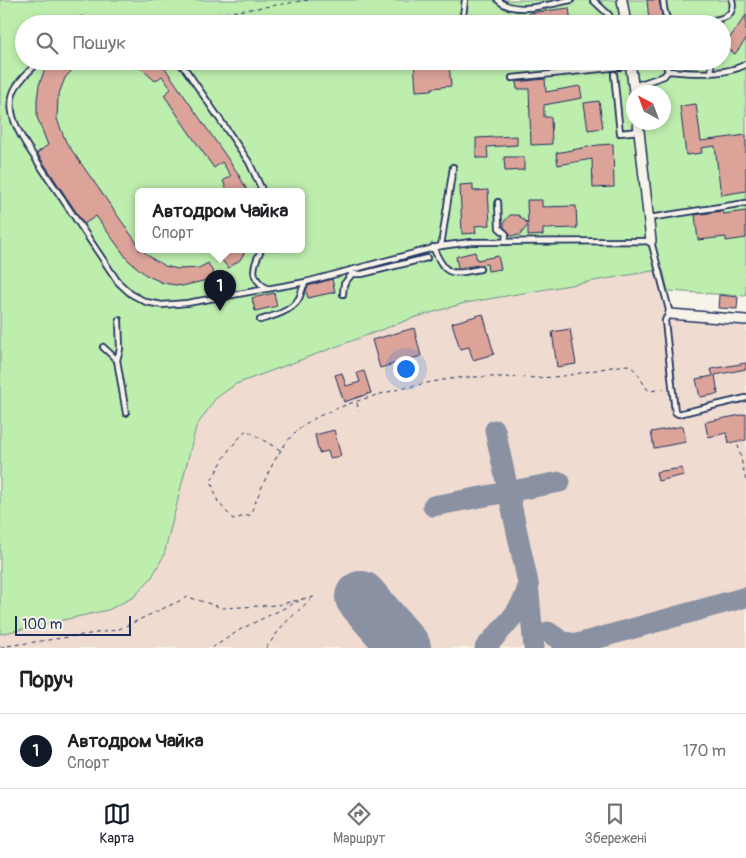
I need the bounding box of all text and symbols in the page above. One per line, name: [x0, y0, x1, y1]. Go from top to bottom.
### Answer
search box: [15, 15, 731, 70]
icon: search: [33, 29, 61, 57]
text: Пошук: [73, 31, 126, 55]
north arrow: [626, 85, 671, 130]
popup: [135, 188, 305, 253]
text: Автодром Чайка: [152, 199, 288, 223]
text: Спорт: [152, 223, 194, 243]
pin: 1: [204, 270, 236, 311]
your location: [393, 356, 419, 382]
scale bar: [15, 613, 131, 636]
text: 100 m: [22, 616, 62, 633]
text: Поруч: [20, 667, 73, 694]
text: Автодром Чайка: [67, 729, 204, 753]
text: 1: [33, 741, 39, 761]
text: 170 m: [683, 741, 726, 761]
text: Спорт: [67, 753, 109, 773]
tab: Карта: [99, 800, 134, 847]
tab: Маршрут: [333, 800, 386, 847]
tab: Збережені: [584, 800, 647, 847]

